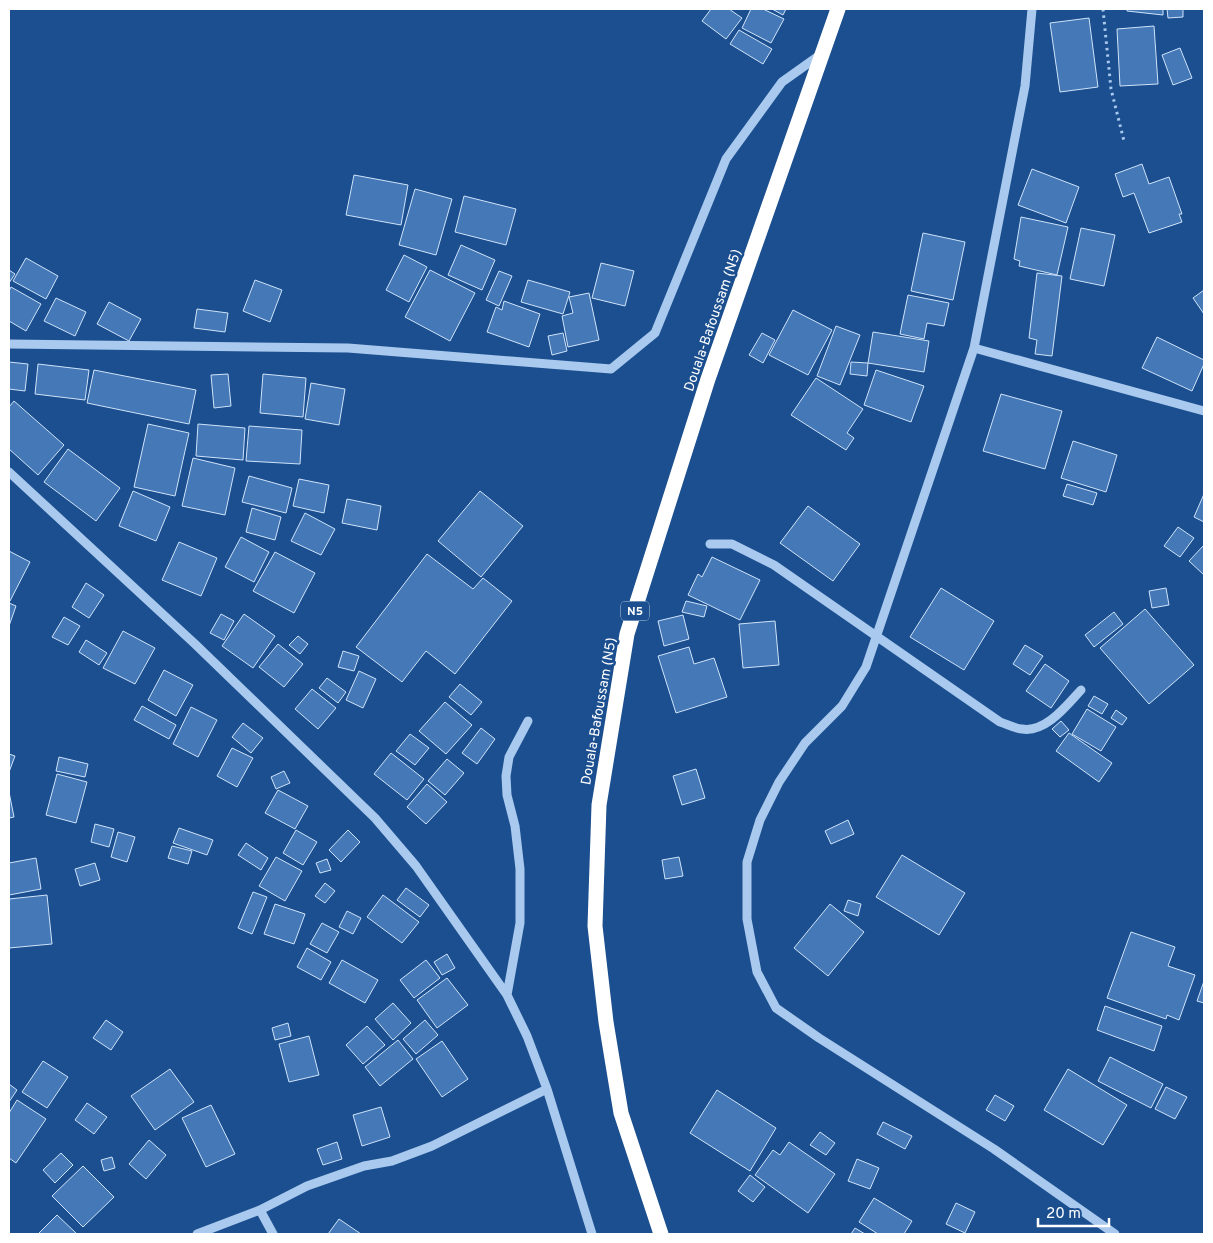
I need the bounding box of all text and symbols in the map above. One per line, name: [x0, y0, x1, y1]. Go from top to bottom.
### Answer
street label: Douala-Bafoussam (N5): [681, 247, 746, 394]
road number: N5: [621, 602, 649, 620]
street label: Douala-Bafoussam (N5): [578, 636, 621, 786]
scale bar: [1038, 1196, 1109, 1228]
text: 20 m: [1046, 1205, 1081, 1224]

